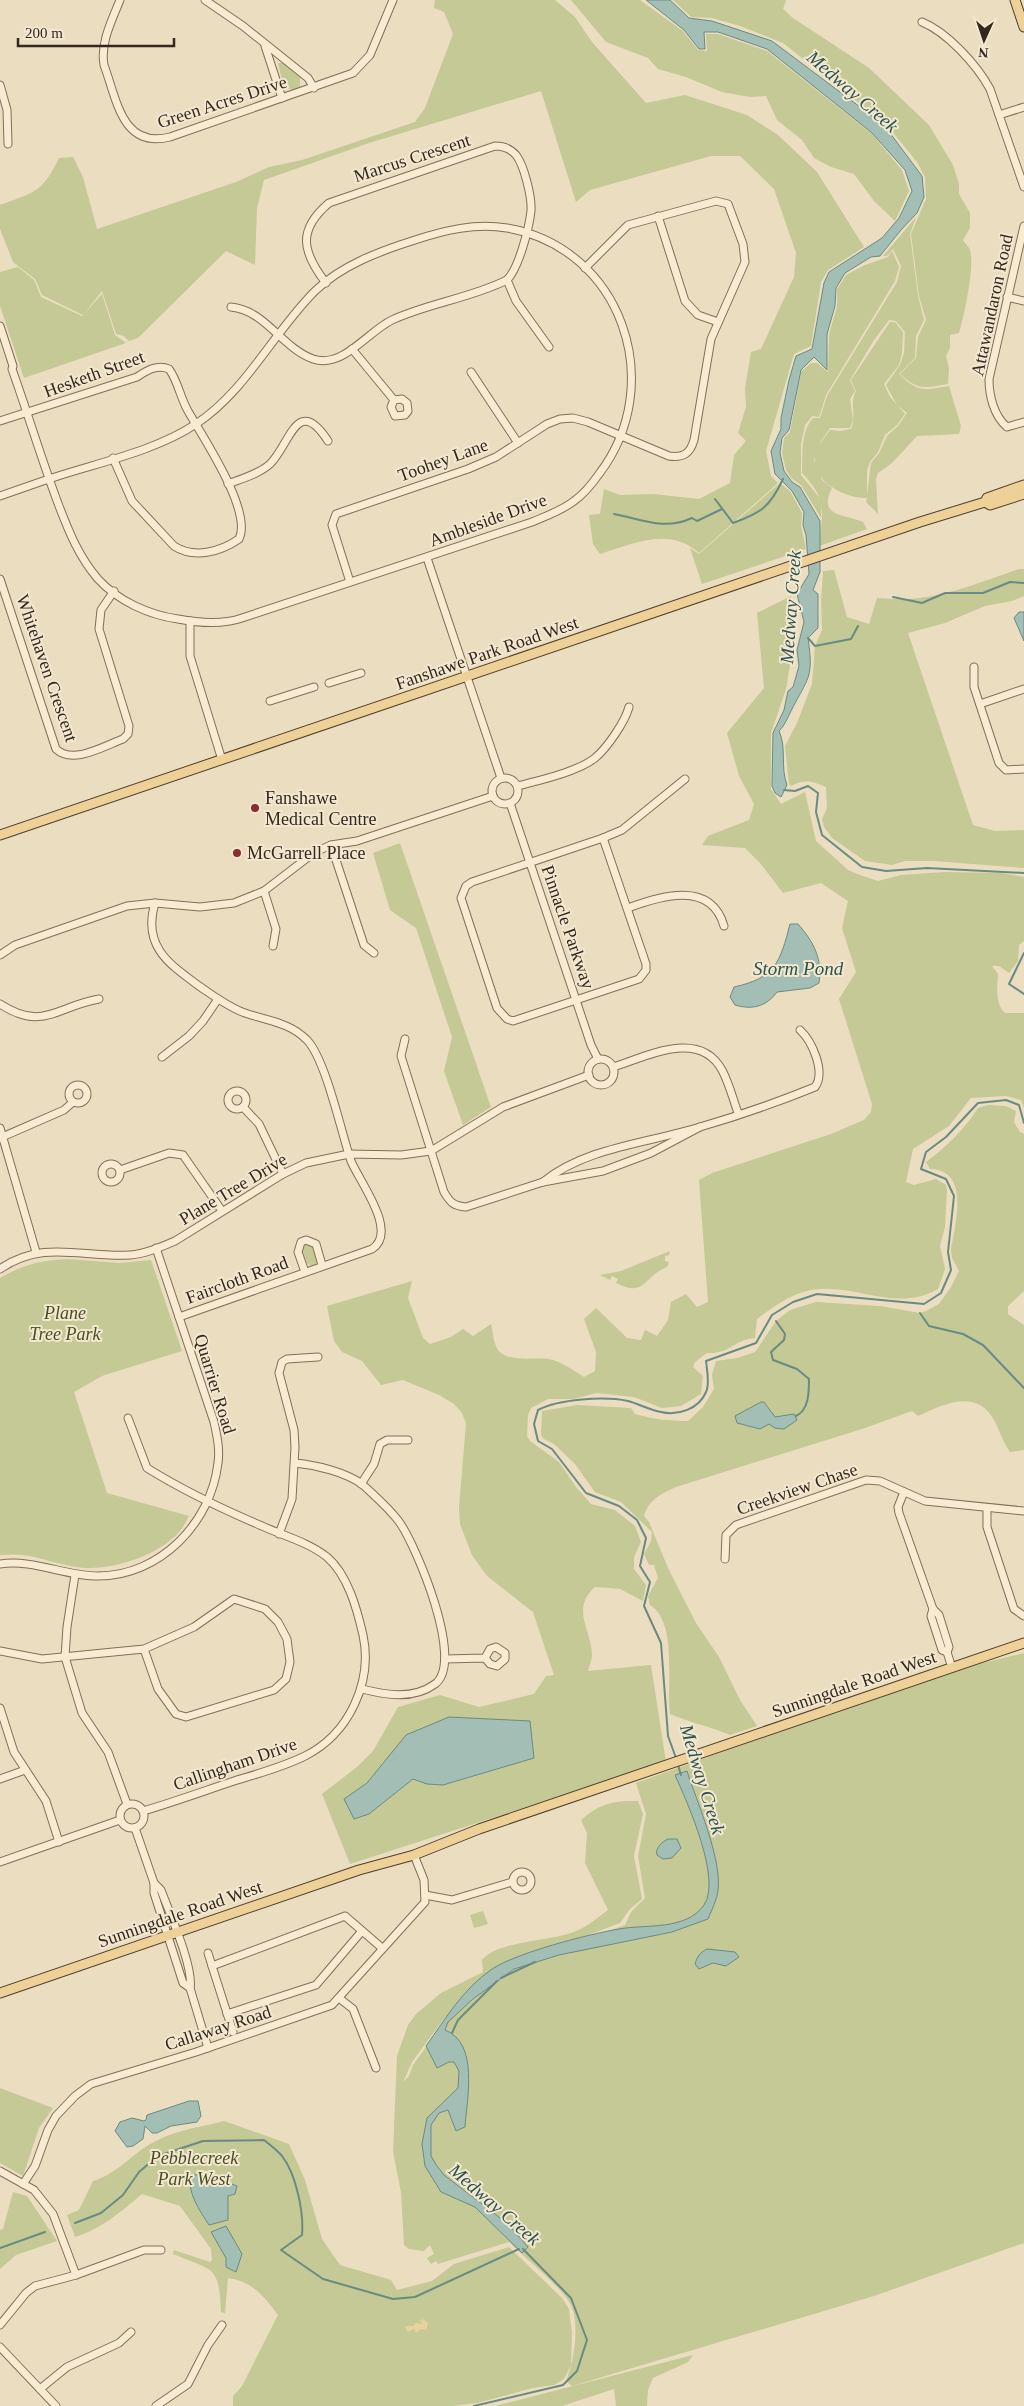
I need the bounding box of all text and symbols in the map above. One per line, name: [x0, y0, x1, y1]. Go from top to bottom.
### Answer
scale bar: [18, 15, 174, 47]
north arrow: [959, 15, 1009, 65]
text: 200 m: [25, 25, 63, 41]
water label: Medway Creek: [802, 45, 903, 137]
text: N: [978, 45, 989, 60]
street label: Green Acres Drive: [155, 72, 289, 132]
street label: Marcus Crescent: [351, 130, 473, 186]
street label: Attawandaron Road: [967, 232, 1017, 378]
street label: Hesketh Street: [41, 347, 147, 401]
street label: Toohey Lane: [395, 434, 491, 486]
street label: Ambleside Drive: [427, 489, 549, 551]
water label: Medway Creek: [776, 549, 805, 666]
street label: Whitehaven Crescent: [12, 592, 82, 744]
street label: Fanshawe Park Road West: [393, 612, 581, 694]
place label: Fanshawe Medical Centre: [265, 788, 376, 829]
marker: Fanshawe Medical Centre: [249, 802, 261, 814]
place label: McGarrell Place: [247, 843, 365, 863]
marker: McGarrell Place: [231, 847, 243, 859]
street label: Pinnacle Parkway: [537, 863, 599, 991]
water label: Storm Pond: [753, 958, 844, 979]
street label: Plane Tree Drive: [176, 1149, 290, 1229]
street label: Faircloth Road: [183, 1252, 291, 1308]
park label: Plane Tree Park: [30, 1303, 101, 1344]
street label: Quarrier Road: [190, 1332, 240, 1436]
street label: Creekview Chase: [734, 1459, 860, 1519]
street label: Sunningdale Road West: [769, 1647, 939, 1721]
water label: Medway Creek: [676, 1721, 729, 1837]
street label: Callingham Drive: [171, 1733, 299, 1795]
street label: Sunningdale Road West: [95, 1877, 265, 1951]
street label: Callaway Road: [162, 2001, 274, 2055]
park label: Pebblecreek Park West: [149, 2148, 239, 2189]
water label: Medway Creek: [444, 2158, 545, 2250]

